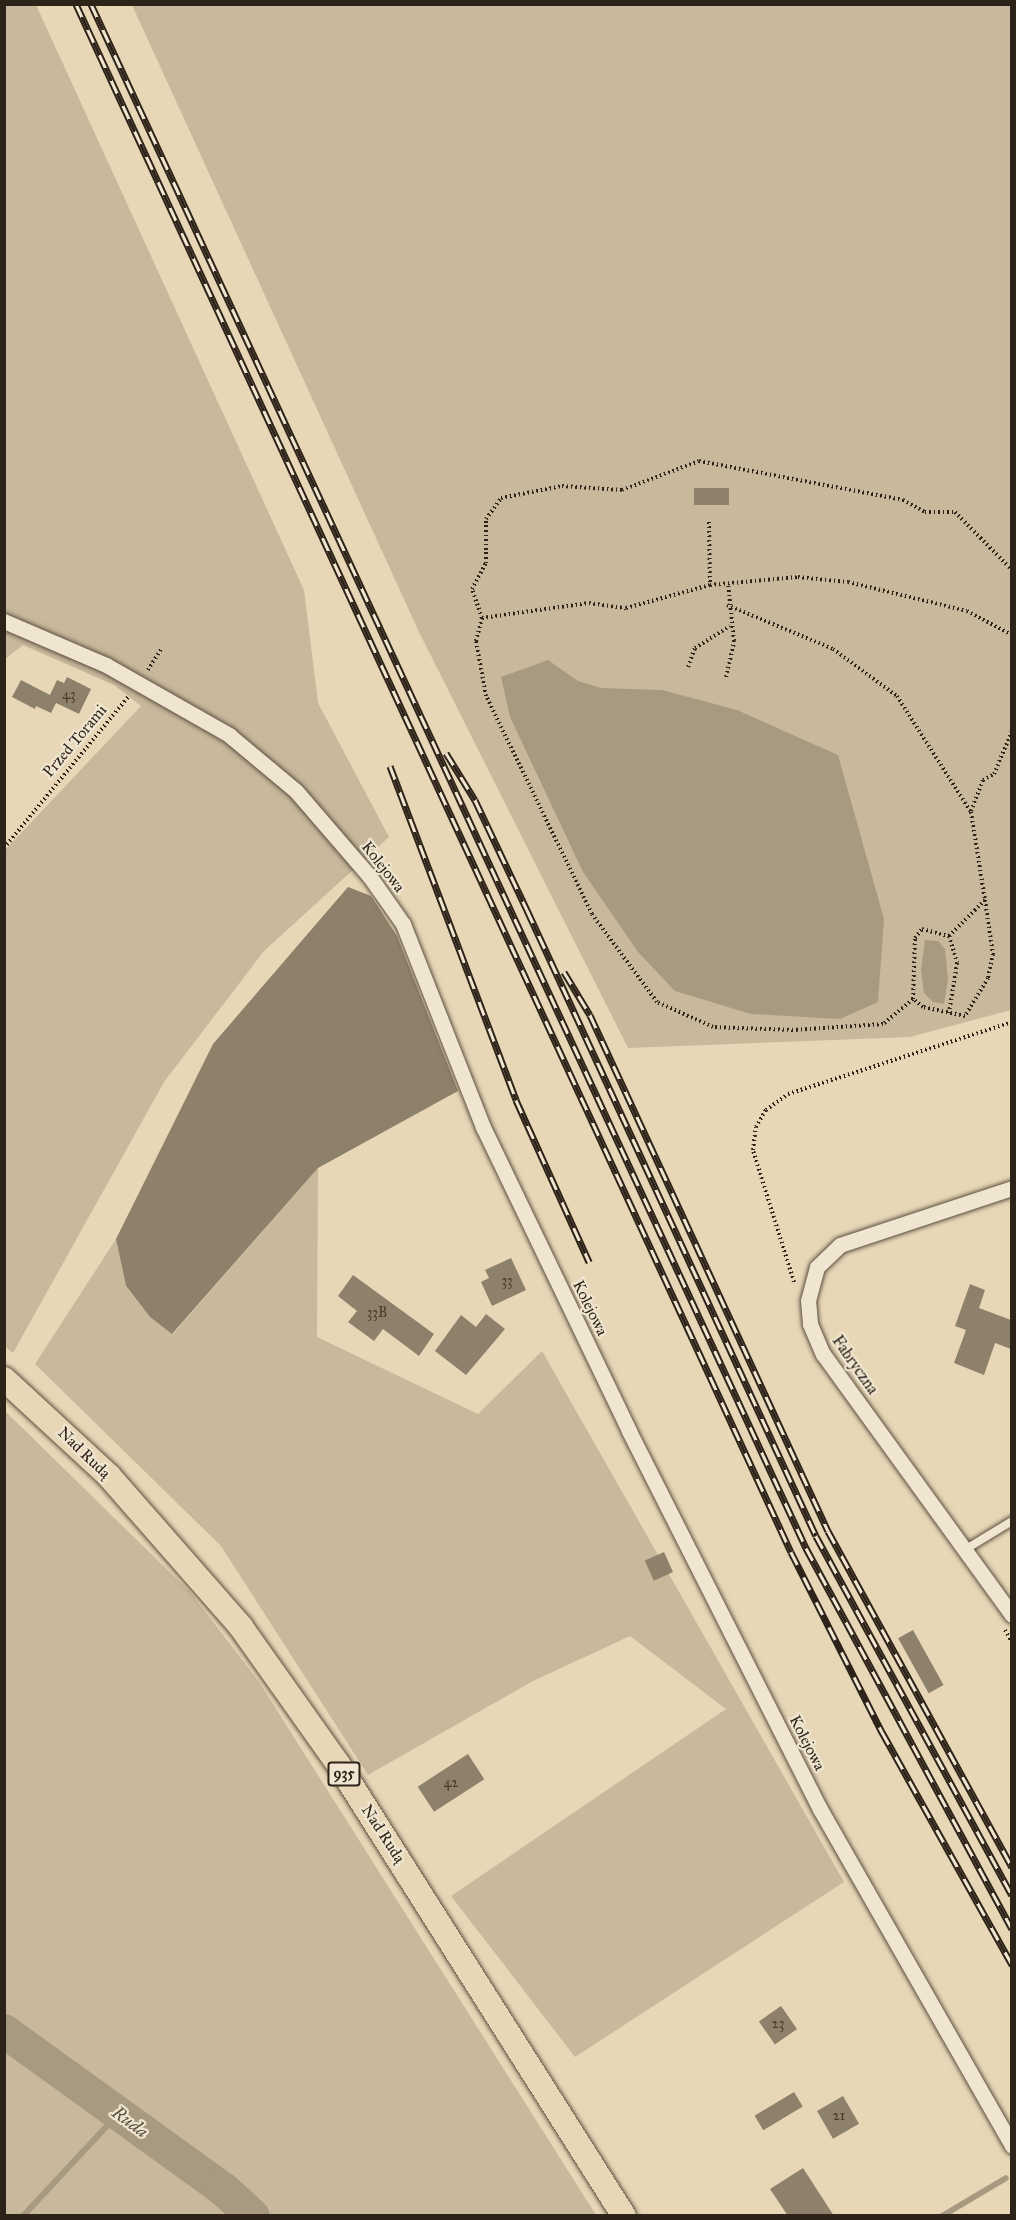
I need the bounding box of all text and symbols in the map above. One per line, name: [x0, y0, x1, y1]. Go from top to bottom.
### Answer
house number: 43: [62, 687, 76, 703]
street label: Przed Torami: [39, 701, 111, 781]
street label: Kolejowa: [357, 838, 409, 896]
house number: 33: [501, 1273, 513, 1289]
street label: Kolejowa: [568, 1277, 612, 1339]
house number: 33B: [367, 1305, 387, 1321]
street label: Fabryczna: [828, 1332, 882, 1398]
street label: Nad Rudą: [54, 1423, 114, 1483]
street label: Kolejowa: [785, 1712, 829, 1774]
road number: 935: [326, 1762, 362, 1786]
house number: 42: [444, 1775, 458, 1791]
street label: Nad Rudą: [357, 1801, 409, 1867]
house number: 23: [772, 2016, 784, 2032]
water label: Ruda: [108, 2102, 152, 2142]
house number: 21: [833, 2108, 845, 2124]

